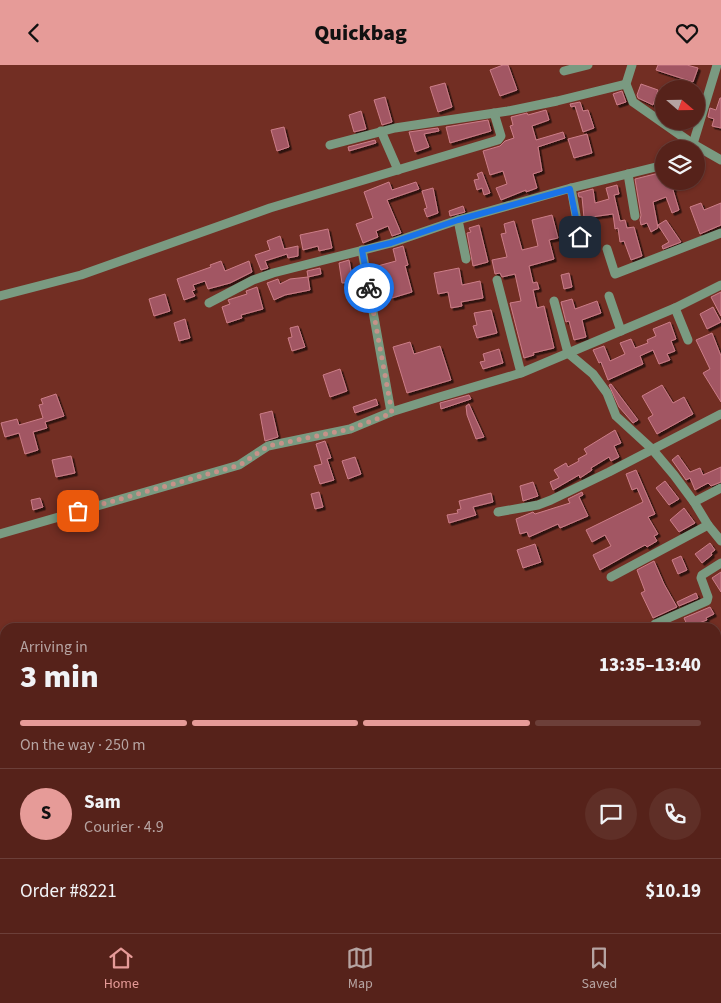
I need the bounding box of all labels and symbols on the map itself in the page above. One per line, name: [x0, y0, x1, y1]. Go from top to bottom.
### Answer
north arrow: [655, 80, 705, 130]
pin: [559, 216, 601, 258]
courier: [344, 263, 394, 313]
pin: [57, 490, 99, 532]

